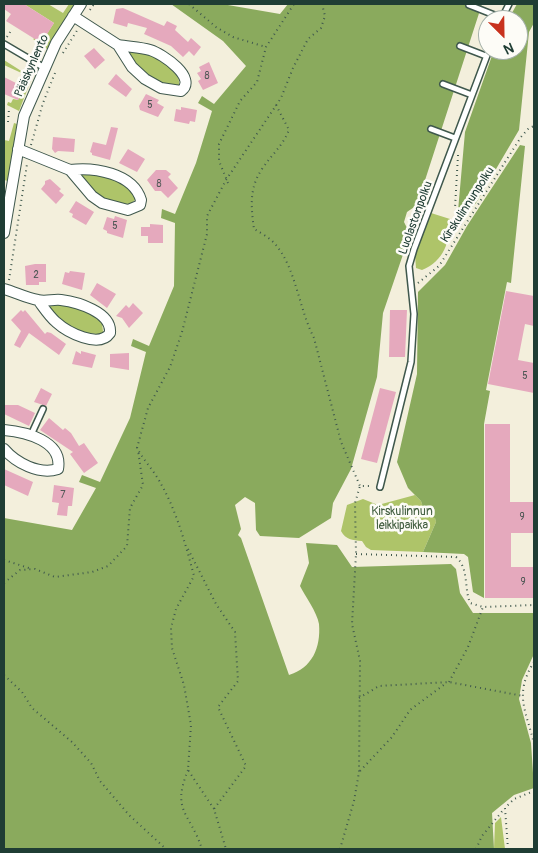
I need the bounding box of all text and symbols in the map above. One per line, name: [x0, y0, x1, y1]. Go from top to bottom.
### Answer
north arrow: [478, 10, 528, 60]
street label: Pääskynlento: [12, 33, 52, 99]
text: N: [501, 39, 516, 58]
house number: 8: [204, 70, 210, 82]
house number: 5: [147, 99, 153, 111]
street label: Kirskulinnunpolku: [438, 164, 498, 246]
house number: 8: [156, 178, 162, 190]
street label: Luolastonpolku: [396, 179, 436, 257]
house number: 5: [112, 220, 118, 232]
house number: 2: [33, 269, 39, 281]
house number: 5: [522, 370, 528, 382]
house number: 7: [60, 489, 66, 501]
park label: Kirskulinnun leikkipaikka: [371, 505, 433, 533]
house number: 9: [519, 511, 525, 523]
house number: 9: [520, 576, 526, 588]

